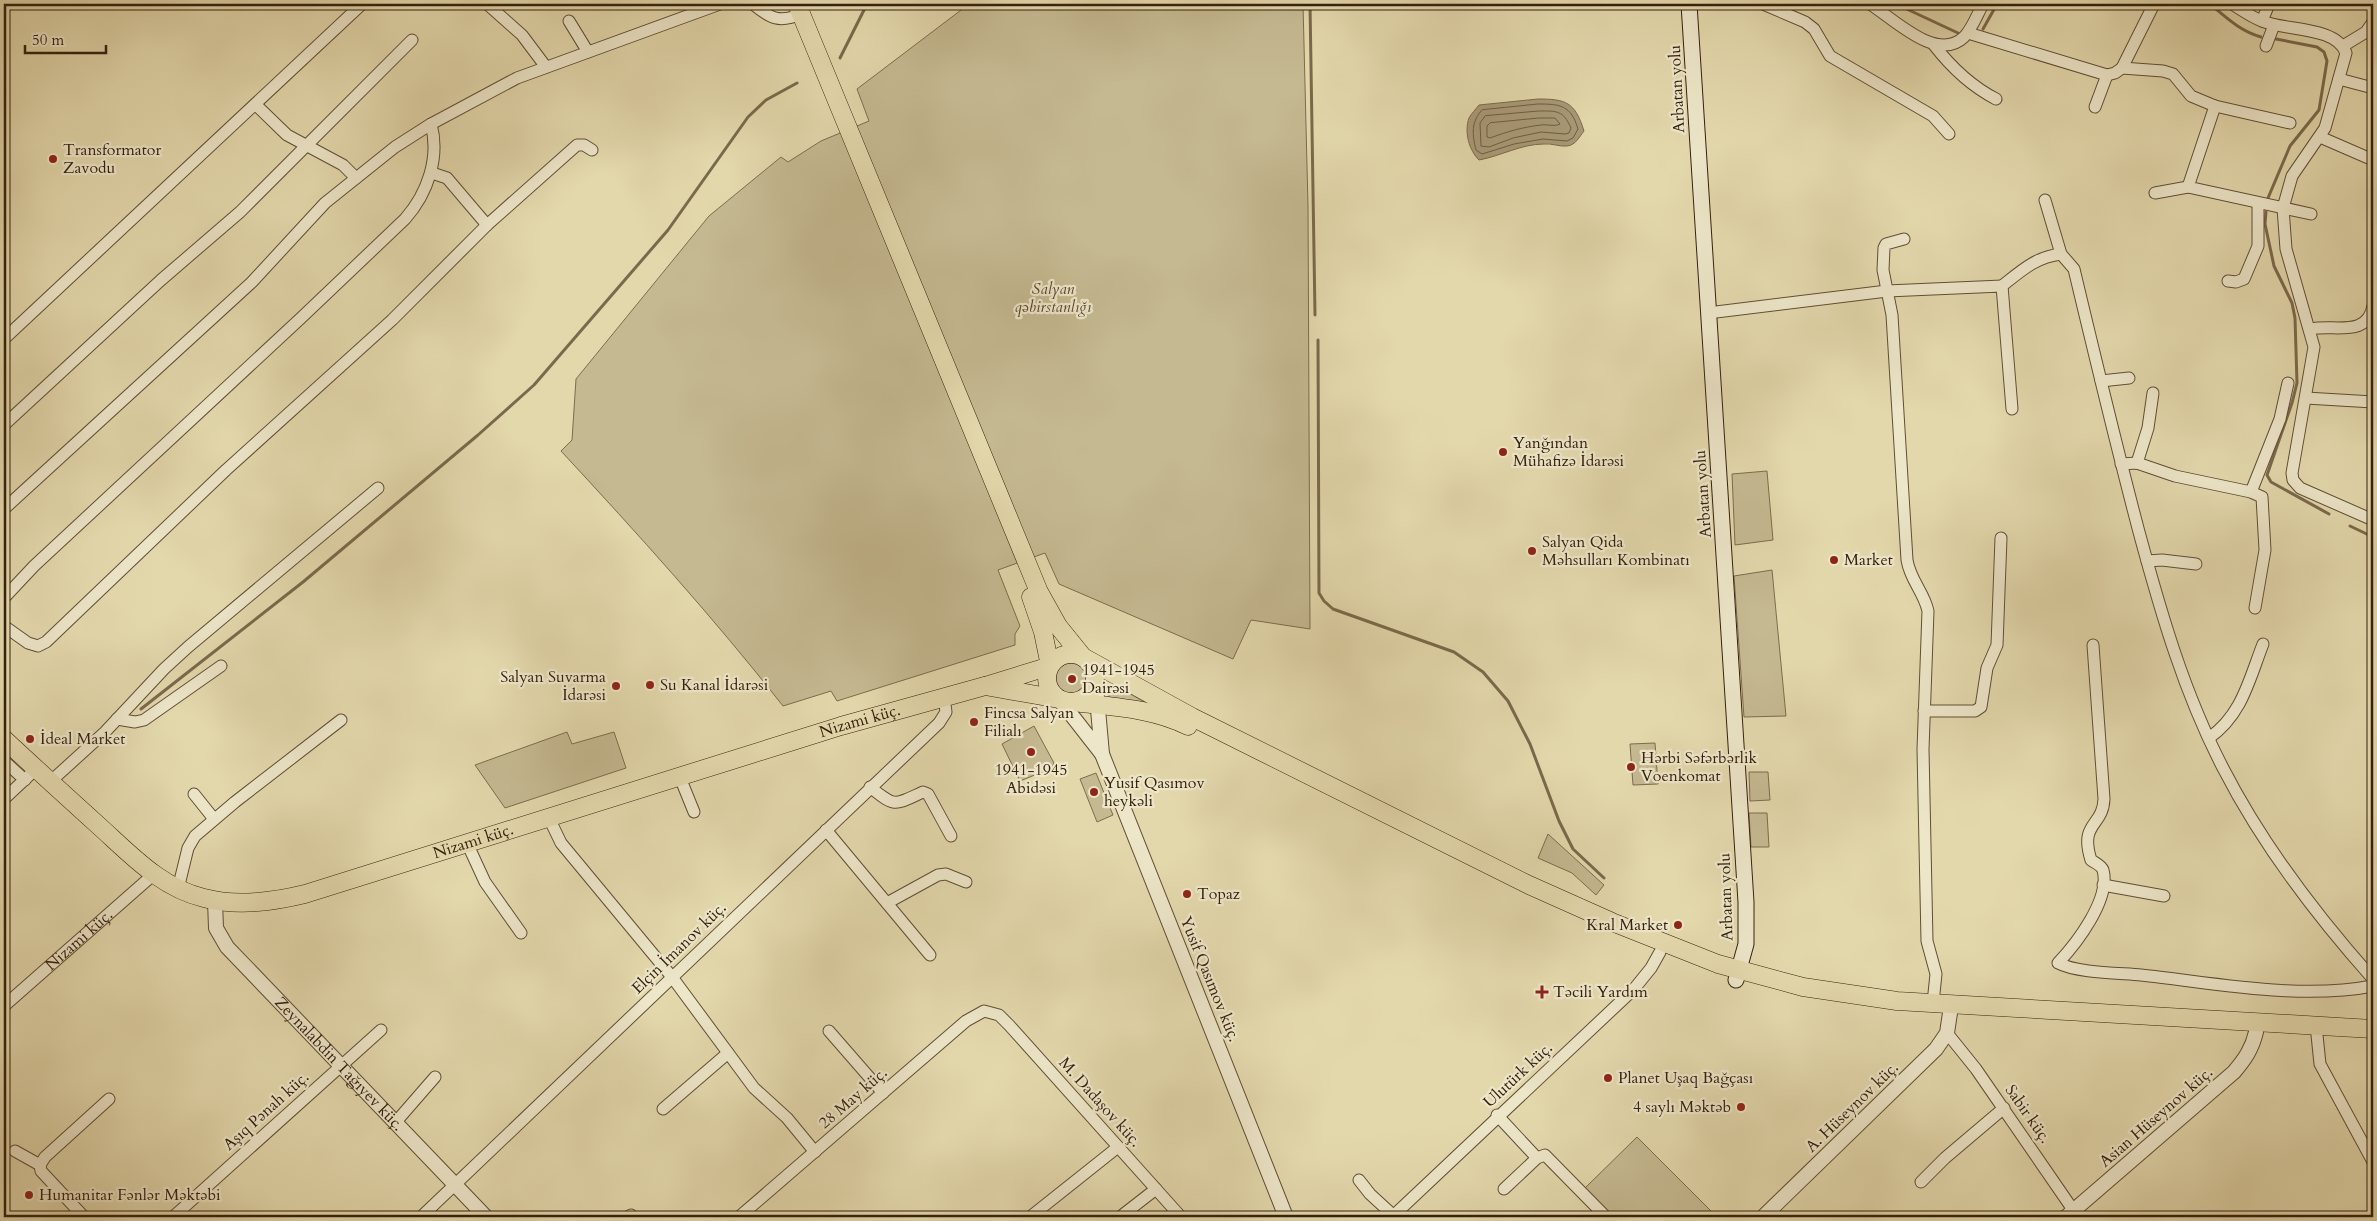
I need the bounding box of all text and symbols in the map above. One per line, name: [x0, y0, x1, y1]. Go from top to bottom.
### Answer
scale bar: [25, 22, 106, 54]
text: 50 m: [32, 30, 64, 50]
street label: Arbatan yolu: [1664, 44, 1690, 134]
place label: Transformator Zavodu: [63, 139, 161, 179]
marker: Transformator Zavodu: [47, 153, 59, 165]
park label: Salyan qəbirstanlığı: [1015, 278, 1092, 318]
place label: Yanğından Mühafizə İdarəsi: [1513, 432, 1625, 472]
marker: Yanğından Mühafizə İdarəsi: [1497, 446, 1509, 458]
street label: Arbatan yolu: [1689, 449, 1717, 539]
place label: Salyan Qida Məhsulları Kombinatı: [1542, 531, 1690, 571]
marker: Salyan Qida Məhsulları Kombinatı: [1526, 545, 1538, 557]
place label: Market: [1844, 549, 1893, 571]
marker: Market: [1828, 554, 1840, 566]
place label: 1941-1945 Dairəsi: [1082, 659, 1155, 699]
place label: Salyan Suvarma İdarəsi: [500, 666, 607, 706]
marker: 1941-1945 Dairəsi: [1066, 673, 1078, 685]
place label: Su Kanal İdarəsi: [660, 674, 769, 696]
marker: Su Kanal İdarəsi: [644, 679, 656, 691]
marker: Salyan Suvarma İdarəsi: [610, 680, 622, 692]
street label: Nizami küç.: [817, 699, 903, 743]
place label: Fincsa Salyan Filialı: [984, 702, 1074, 742]
marker: Fincsa Salyan Filialı: [968, 716, 980, 728]
place label: İdeal Market: [40, 728, 125, 750]
marker: İdeal Market: [24, 733, 36, 745]
marker: 1941-1945 Abidəsi: [1025, 746, 1037, 758]
place label: Hərbi Səfərbərlik Voenkomat: [1641, 747, 1757, 787]
place label: 1941-1945 Abidəsi: [995, 759, 1067, 799]
marker: Hərbi Səfərbərlik Voenkomat: [1625, 761, 1637, 773]
place label: Yusif Qasımov heykəli: [1104, 772, 1205, 812]
marker: Yusif Qasımov heykəli: [1088, 786, 1100, 798]
street label: Nizami küç.: [430, 818, 516, 864]
street label: Arbatan yolu: [1713, 852, 1739, 941]
place label: Topaz: [1197, 883, 1240, 905]
marker: Topaz: [1181, 888, 1193, 900]
street label: Elçin İmanov küç.: [627, 897, 731, 999]
street label: Nizami küç.: [41, 904, 118, 976]
street label: Yusif Qasımov küç.: [1175, 913, 1245, 1045]
place label: Kral Market: [1586, 914, 1668, 936]
marker: Kral Market: [1672, 919, 1684, 931]
place label: Təcili Yardım: [1553, 981, 1648, 1003]
marker: Təcili Yardım: [1535, 985, 1549, 999]
street label: Zeynalabdin Tağıyev küç.: [270, 992, 409, 1136]
street label: Ulutürk küç.: [1479, 1037, 1557, 1113]
street label: M. Dadaşov küç.: [1054, 1052, 1146, 1152]
street label: A. Hüseynov küç.: [1801, 1057, 1903, 1157]
street label: 28 May küç.: [814, 1062, 892, 1134]
street label: Asian Hüseynov küç.: [2095, 1062, 2217, 1172]
street label: Aşıq Pənah küç.: [218, 1066, 314, 1156]
place label: Planet Uşaq Bağçası: [1618, 1067, 1754, 1089]
marker: Planet Uşaq Bağçası: [1602, 1072, 1614, 1084]
street label: Sabir küç.: [2000, 1080, 2056, 1148]
place label: 4 saylı Məktəb: [1633, 1096, 1731, 1118]
marker: 4 saylı Məktəb: [1735, 1101, 1747, 1113]
place label: Humanitar Fənlər Məktəbi: [39, 1184, 221, 1206]
marker: Humanitar Fənlər Məktəbi: [23, 1189, 35, 1201]

